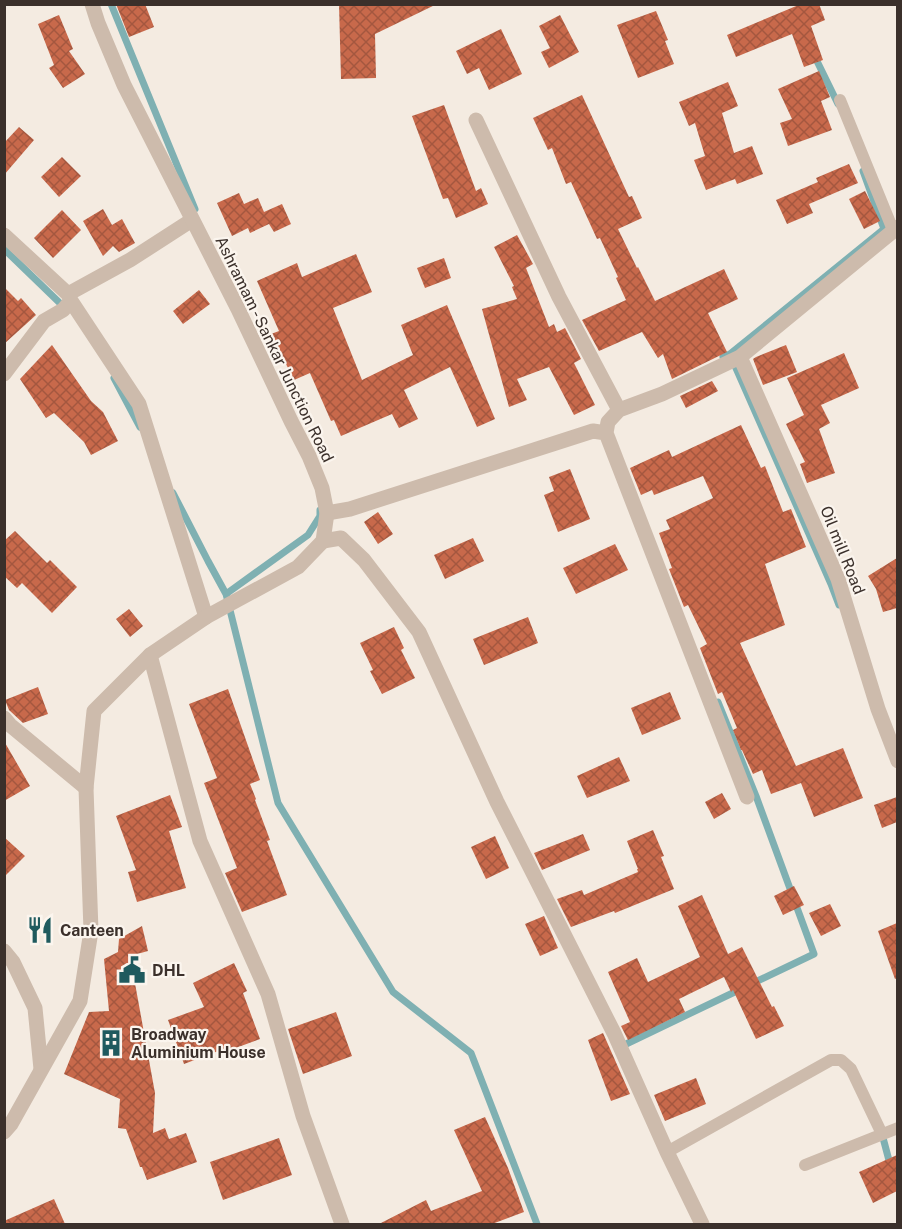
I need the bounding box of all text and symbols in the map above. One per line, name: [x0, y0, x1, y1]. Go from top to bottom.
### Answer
street label: Ashramam - Sankar Junction Road: [211, 233, 338, 465]
street label: Oil mill Road: [816, 503, 869, 597]
restaurant icon: Canteen: [25, 915, 55, 945]
place label: Canteen: [60, 921, 124, 940]
public building icon: DHL: [117, 955, 147, 985]
place label: DHL: [152, 961, 185, 980]
place label: Broadway Aluminium House: [131, 1025, 266, 1062]
building icon: Broadway Aluminium House: [96, 1028, 126, 1058]

